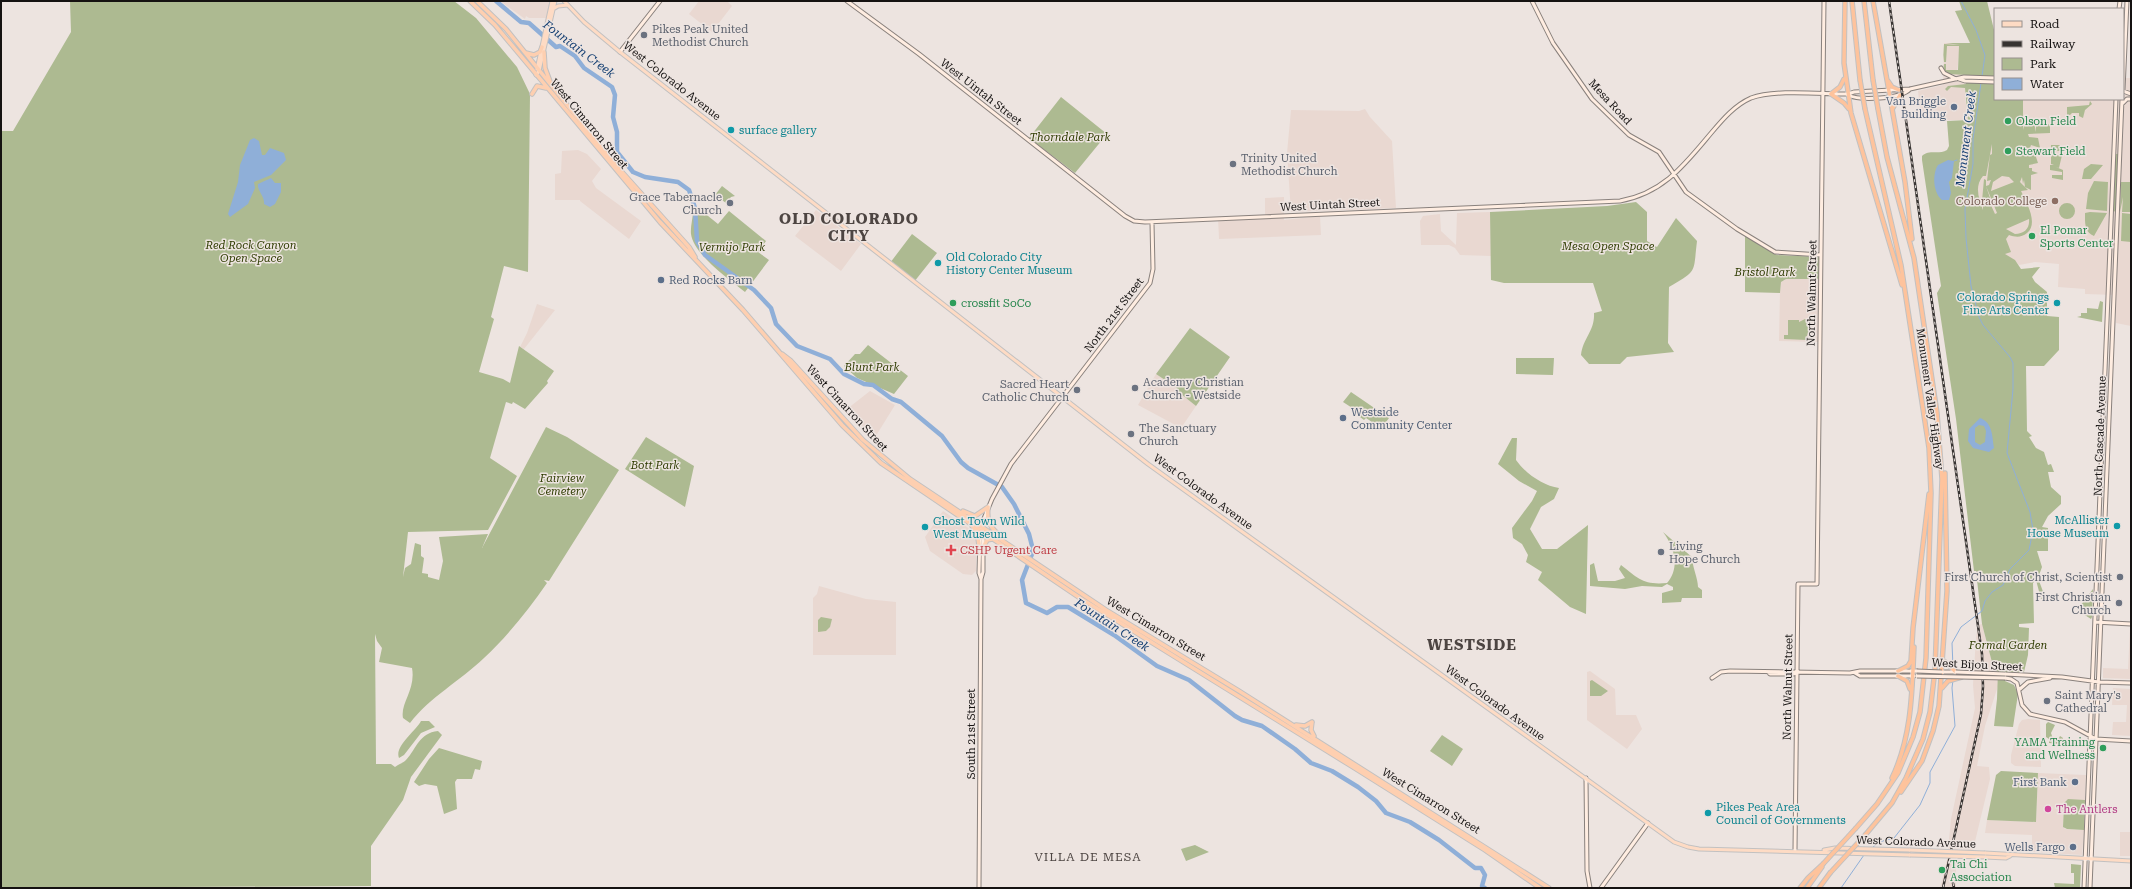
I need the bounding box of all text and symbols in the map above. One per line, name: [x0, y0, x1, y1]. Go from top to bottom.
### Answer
legend: [1994, 8, 2124, 100]
water label: Fountain Creek: [540, 17, 618, 81]
text: Road: [2030, 17, 2060, 31]
place label: Pikes Peak United Methodist Church: [652, 23, 749, 49]
marker: Pikes Peak United Methodist Church: [639, 30, 649, 40]
text: Railway: [2030, 37, 2076, 51]
street label: West Colorado Avenue: [621, 39, 723, 123]
street label: West Uintah Street: [938, 56, 1024, 128]
text: Park: [2030, 57, 2057, 71]
street label: West Cimarron Street: [548, 76, 630, 172]
street label: Mesa Road: [1586, 77, 1634, 127]
text: Water: [2030, 77, 2064, 91]
water label: Monument Creek: [1953, 90, 1979, 189]
place label: Van Briggle Building: [1886, 95, 1947, 121]
marker: Van Briggle Building: [1949, 102, 1959, 112]
place label: Olson Field: [2016, 115, 2076, 128]
marker: Olson Field: [2003, 116, 2013, 126]
place label: surface gallery: [739, 124, 817, 137]
marker: surface gallery: [726, 125, 736, 135]
park label: Thorndale Park: [1029, 131, 1111, 144]
place label: Stewart Field: [2016, 145, 2086, 158]
marker: Stewart Field: [2003, 146, 2013, 156]
place label: Trinity United Methodist Church: [1241, 152, 1338, 178]
marker: Trinity United Methodist Church: [1228, 159, 1238, 169]
place label: Grace Tabernacle Church: [629, 191, 722, 217]
place label: Colorado College: [1956, 195, 2047, 208]
street label: West Uintah Street: [1280, 196, 1380, 214]
marker: Colorado College: [2050, 196, 2060, 206]
marker: Grace Tabernacle Church: [725, 198, 735, 208]
district label: OLD COLORADO CITY: [779, 210, 919, 245]
place label: El Pomar Sports Center: [2040, 224, 2114, 250]
marker: El Pomar Sports Center: [2027, 231, 2037, 241]
park label: Red Rock Canyon Open Space: [205, 239, 297, 265]
park label: Mesa Open Space: [1561, 240, 1655, 253]
street label: North Walnut Street: [1805, 240, 1819, 346]
park label: Vermijo Park: [699, 241, 765, 254]
place label: Old Colorado City History Center Museum: [946, 251, 1073, 277]
marker: Old Colorado City History Center Museum: [933, 258, 943, 268]
park label: Bristol Park: [1734, 266, 1795, 279]
place label: Red Rocks Barn: [669, 274, 753, 287]
marker: Red Rocks Barn: [656, 275, 666, 285]
street label: North 21st Street: [1082, 275, 1146, 355]
place label: Colorado Springs Fine Arts Center: [1957, 291, 2049, 317]
place label: crossfit SoCo: [961, 297, 1032, 310]
marker: crossfit SoCo: [948, 298, 958, 308]
marker: Colorado Springs Fine Arts Center: [2052, 298, 2062, 308]
street label: Monument Valley Highway: [1914, 327, 1946, 471]
park label: Blunt Park: [844, 361, 899, 374]
street label: West Cimarron Street: [804, 362, 890, 454]
place label: Academy Christian Church - Westside: [1143, 376, 1244, 402]
street label: North Cascade Avenue: [2091, 376, 2109, 496]
place label: Sacred Heart Catholic Church: [982, 378, 1069, 404]
marker: Academy Christian Church - Westside: [1130, 383, 1140, 393]
marker: Sacred Heart Catholic Church: [1072, 385, 1082, 395]
place label: Westside Community Center: [1351, 406, 1453, 432]
marker: Westside Community Center: [1338, 413, 1348, 423]
place label: The Sanctuary Church: [1139, 422, 1217, 448]
marker: The Sanctuary Church: [1126, 429, 1136, 439]
street label: West Colorado Avenue: [1151, 451, 1255, 533]
park label: Bott Park: [630, 459, 679, 472]
park label: Fairview Cemetery: [538, 472, 587, 498]
place label: McAllister House Museum: [2027, 514, 2109, 540]
place label: Ghost Town Wild West Museum: [933, 515, 1025, 541]
marker: McAllister House Museum: [2112, 521, 2122, 531]
marker: Ghost Town Wild West Museum: [920, 522, 930, 532]
place label: Living Hope Church: [1669, 540, 1740, 566]
marker: CSHP Urgent Care: [945, 544, 957, 556]
place label: CSHP Urgent Care: [960, 544, 1057, 557]
marker: Living Hope Church: [1656, 547, 1666, 557]
place label: First Church of Christ, Scientist: [1944, 571, 2112, 584]
marker: First Church of Christ, Scientist: [2115, 572, 2125, 582]
place label: First Christian Church: [2035, 591, 2111, 617]
street label: West Cimarron Street: [1104, 594, 1208, 664]
water label: Fountain Creek: [1071, 595, 1152, 655]
marker: First Christian Church: [2114, 598, 2124, 608]
street label: North Walnut Street: [1781, 634, 1795, 740]
district label: WESTSIDE: [1427, 636, 1517, 654]
park label: Formal Garden: [1968, 639, 2047, 652]
street label: West Bijou Street: [1931, 656, 2023, 674]
street label: West Colorado Avenue: [1443, 662, 1547, 744]
street label: South 21st Street: [965, 689, 978, 779]
place label: Saint Mary's Cathedral: [2055, 689, 2121, 715]
marker: Saint Mary's Cathedral: [2042, 696, 2052, 706]
place label: YAMA Training and Wellness: [2014, 736, 2096, 762]
marker: YAMA Training and Wellness: [2098, 743, 2108, 753]
street label: West Cimarron Street: [1379, 765, 1483, 837]
place label: First Bank: [2013, 776, 2067, 789]
marker: First Bank: [2070, 777, 2080, 787]
place label: Pikes Peak Area Council of Governments: [1716, 801, 1846, 827]
place label: The Antlers: [2056, 803, 2117, 816]
marker: The Antlers: [2043, 804, 2053, 814]
marker: Pikes Peak Area Council of Governments: [1703, 808, 1713, 818]
street label: West Colorado Avenue: [1856, 833, 1976, 851]
place label: Wells Fargo: [2004, 841, 2065, 854]
marker: Wells Fargo: [2068, 842, 2078, 852]
district label: VILLA DE MESA: [1034, 850, 1142, 864]
place label: Tai Chi Association: [1950, 858, 2012, 884]
marker: Tai Chi Association: [1937, 865, 1947, 875]

